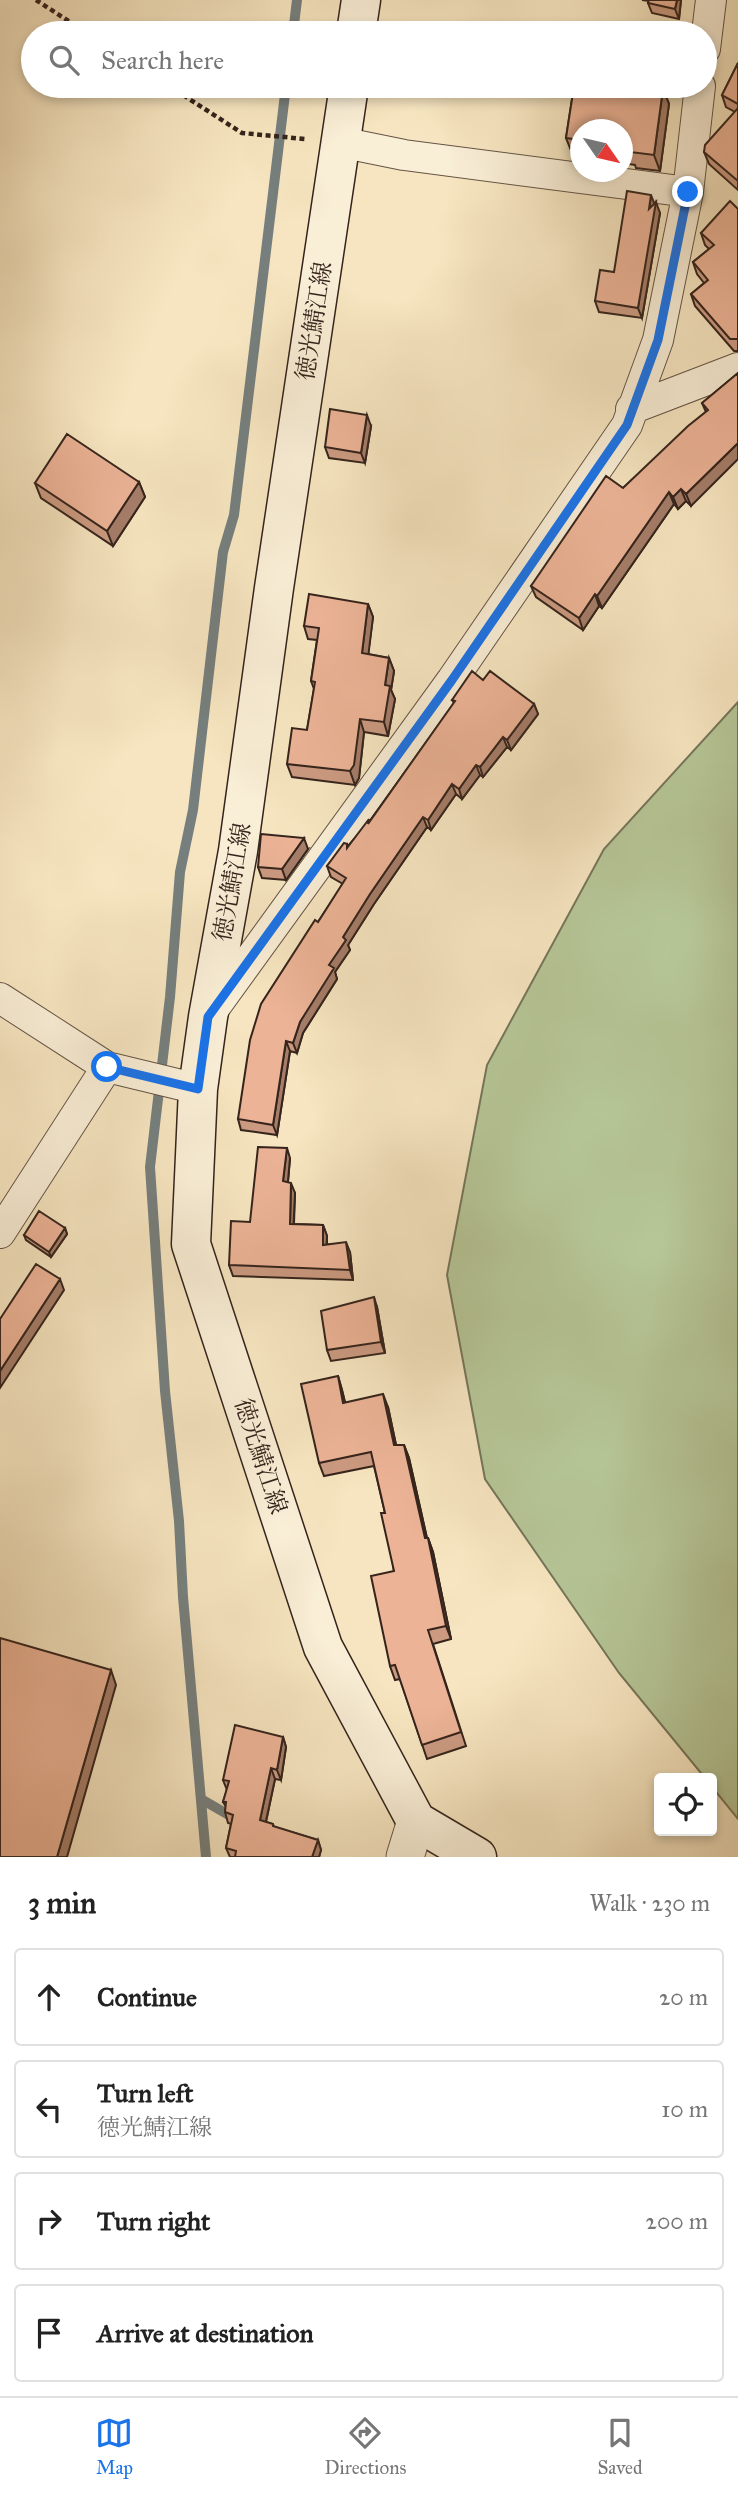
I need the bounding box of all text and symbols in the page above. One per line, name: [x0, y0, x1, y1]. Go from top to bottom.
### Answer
search box: [21, 21, 717, 98]
icon: search: [45, 41, 83, 79]
text: Search here: [101, 44, 224, 76]
north arrow: [570, 119, 633, 182]
route end: [672, 176, 703, 207]
street label: 徳光鯖江線: [290, 259, 338, 383]
street label: 徳光鯖江線: [207, 820, 257, 944]
route start: [91, 1051, 122, 1082]
street label: 徳光鯖江線: [228, 1394, 294, 1518]
map controls: [654, 1773, 717, 1836]
button: locate: [654, 1773, 717, 1836]
text: 3 min: [28, 1885, 96, 1921]
text: Walk · 230 m: [590, 1889, 710, 1917]
icon: ahead: [30, 1978, 68, 2016]
text: Continue: [97, 1981, 197, 2013]
text: 20 m: [659, 1983, 708, 2011]
text: Turn left: [97, 2077, 193, 2109]
icon: left: [30, 2090, 68, 2128]
text: 10 m: [661, 2095, 708, 2123]
text: 徳光鯖江線: [97, 2113, 212, 2141]
icon: right: [30, 2202, 68, 2240]
text: Turn right: [97, 2205, 210, 2237]
text: 200 m: [646, 2207, 708, 2235]
icon: arrive: [30, 2314, 68, 2352]
text: Arrive at destination: [97, 2317, 314, 2349]
tab: Map: [95, 2414, 133, 2479]
tab: Directions: [324, 2414, 406, 2479]
tab: Saved: [597, 2414, 643, 2479]

